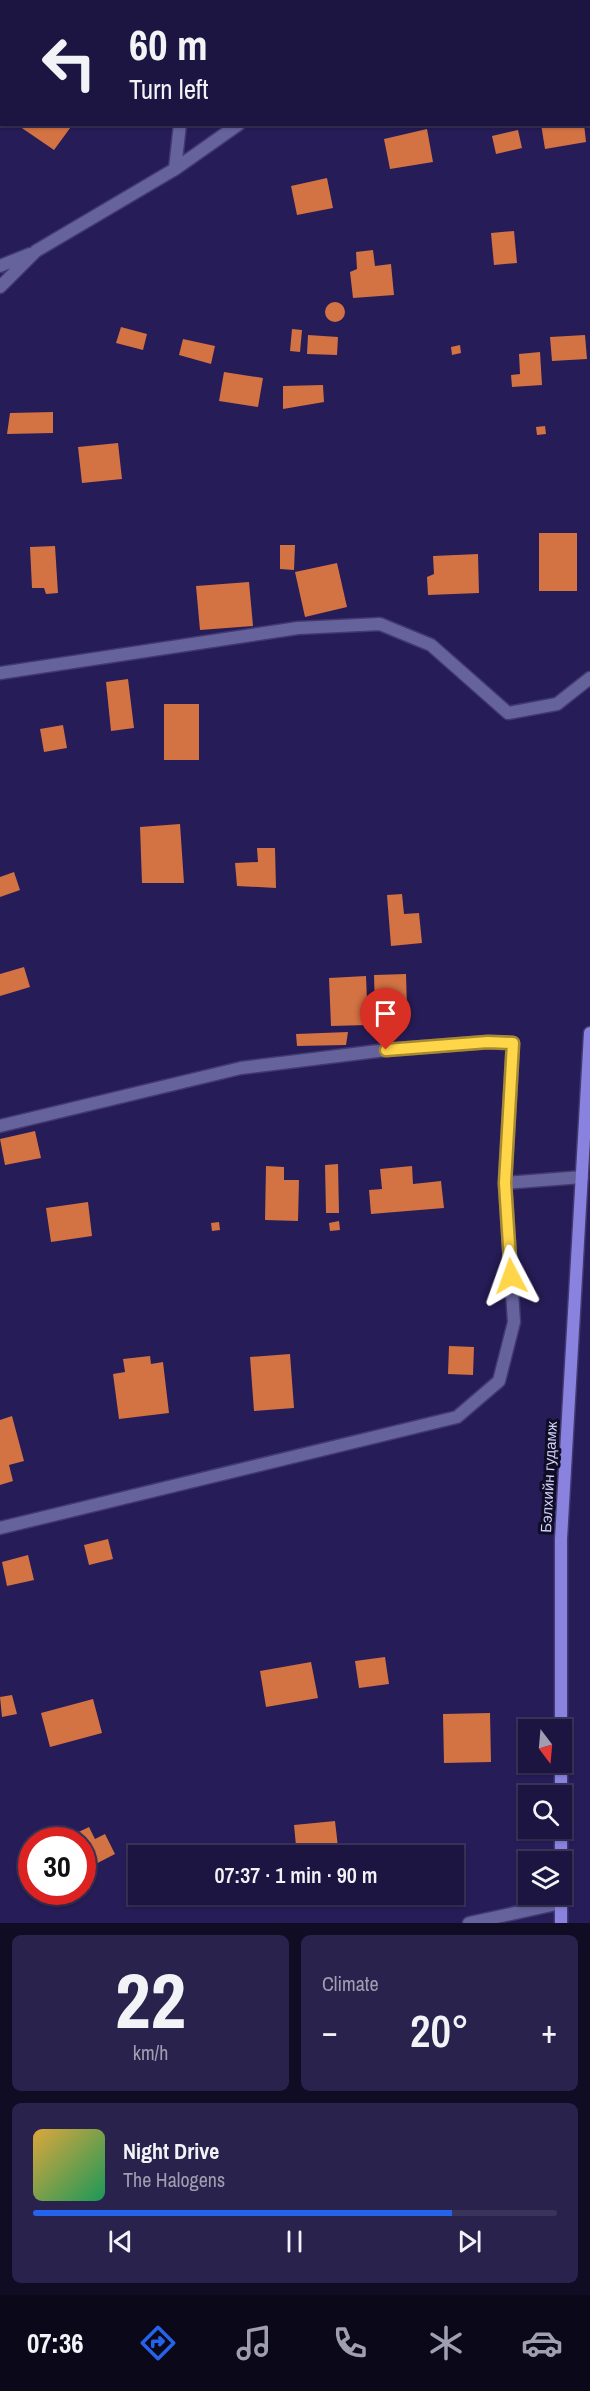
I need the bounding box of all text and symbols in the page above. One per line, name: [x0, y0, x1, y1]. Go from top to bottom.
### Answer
text: 60 m: [129, 17, 208, 73]
icon: left: [30, 24, 108, 102]
text: Turn left: [129, 71, 208, 107]
pin: [360, 988, 411, 1050]
icon: arrive: [369, 997, 402, 1030]
position arrow: [479, 1244, 543, 1308]
street label: Бэлхийн гудамж: [535, 1421, 562, 1533]
north arrow: [518, 1719, 572, 1773]
map controls: [518, 1719, 572, 1905]
button: search: [518, 1785, 572, 1839]
speed limit sign: 30: [18, 1827, 96, 1905]
button: layers: [518, 1851, 572, 1905]
text: 07:37 · 1 min · 90 m: [214, 1860, 378, 1890]
text: 22: [115, 1947, 186, 2052]
text: Climate: [322, 1970, 379, 1997]
text: 20°: [410, 2000, 469, 2061]
text: −: [322, 2009, 338, 2053]
text: +: [541, 2009, 557, 2053]
text: km/h: [133, 2039, 168, 2066]
text: Night Drive: [123, 2136, 219, 2166]
text: The Halogens: [123, 2166, 225, 2193]
icon: previous: [104, 2225, 137, 2258]
icon: pause: [278, 2225, 311, 2258]
icon: next: [453, 2225, 486, 2258]
icon: directions: [137, 2322, 179, 2364]
icon: music: [233, 2322, 275, 2364]
icon: phone: [329, 2322, 371, 2364]
icon: climate: [425, 2322, 467, 2364]
icon: car: [521, 2322, 563, 2364]
text: 07:36: [27, 2325, 84, 2361]

